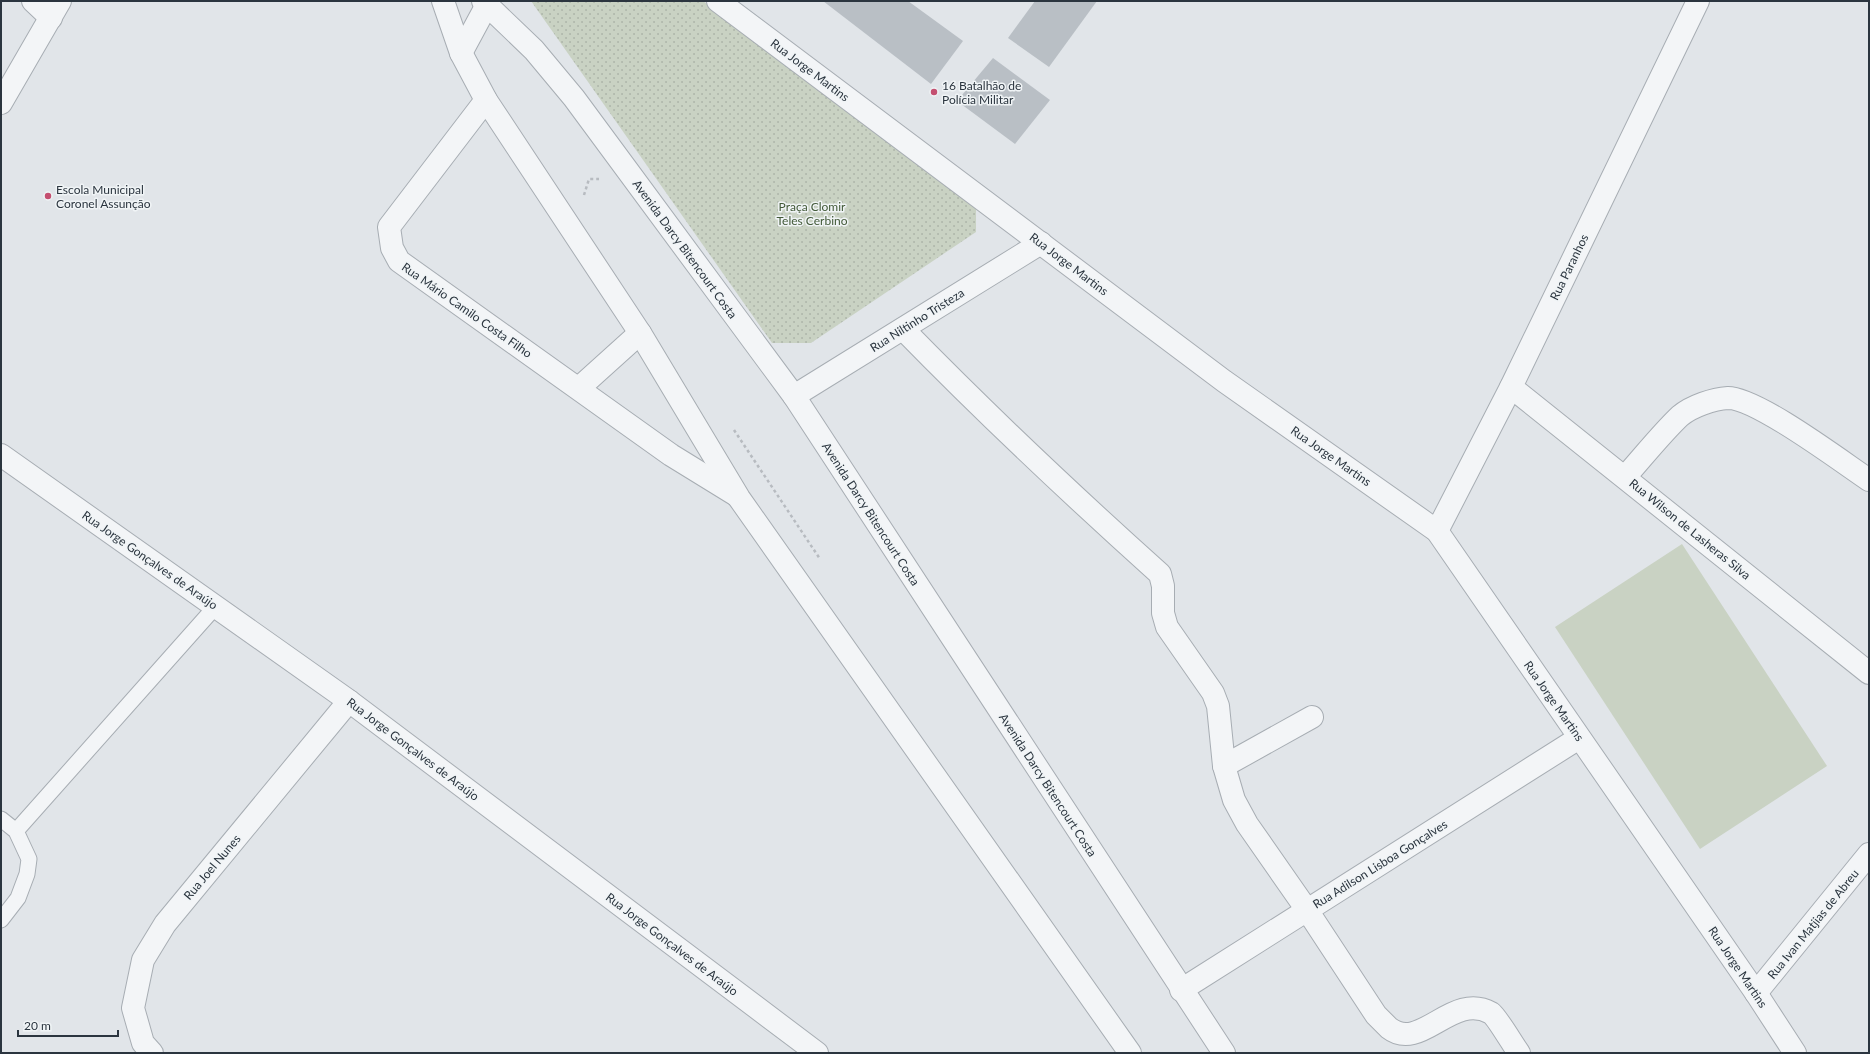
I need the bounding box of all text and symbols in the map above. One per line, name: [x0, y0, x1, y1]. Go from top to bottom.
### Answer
street label: Rua Jorge Martins: [768, 36, 852, 104]
place label: 16 Batalhão de Polícia Militar: [942, 78, 1021, 107]
marker: 16 Batalhão de Polícia Militar: [929, 87, 939, 97]
street label: Avenida Darcy Bitencourt Costa: [630, 177, 740, 321]
place label: Escola Municipal Coronel Assunção: [56, 182, 151, 211]
marker: Escola Municipal Coronel Assunção: [43, 191, 53, 201]
park label: Praça Clomir Teles Cerbino: [776, 199, 848, 228]
street label: Rua Jorge Martins: [1027, 230, 1111, 298]
street label: Rua Paranhos: [1547, 232, 1591, 302]
street label: Rua Mário Camilo Costa Filho: [399, 259, 535, 361]
street label: Rua Niltinho Tristeza: [867, 285, 967, 355]
street label: Rua Jorge Martins: [1288, 423, 1374, 489]
street label: Avenida Darcy Bitencourt Costa: [819, 439, 923, 589]
street label: Rua Wilson de Lasheras Silva: [1626, 475, 1754, 583]
street label: Rua Jorge Gonçalves de Araújo: [79, 507, 221, 613]
street label: Rua Jorge Martins: [1521, 658, 1587, 744]
street label: Rua Jorge Gonçalves de Araújo: [344, 694, 482, 804]
street label: Avenida Darcy Bitencourt Costa: [996, 710, 1100, 860]
street label: Rua Adilson Lisboa Gonçalves: [1310, 816, 1450, 912]
street label: Rua Joel Nunes: [180, 831, 244, 903]
street label: Rua Ivan Matjias de Abreu: [1764, 866, 1862, 982]
street label: Rua Jorge Gonçalves de Araújo: [603, 889, 741, 999]
street label: Rua Jorge Martins: [1705, 924, 1771, 1010]
scale bar: [18, 1012, 118, 1038]
text: 20 m: [24, 1018, 51, 1033]

